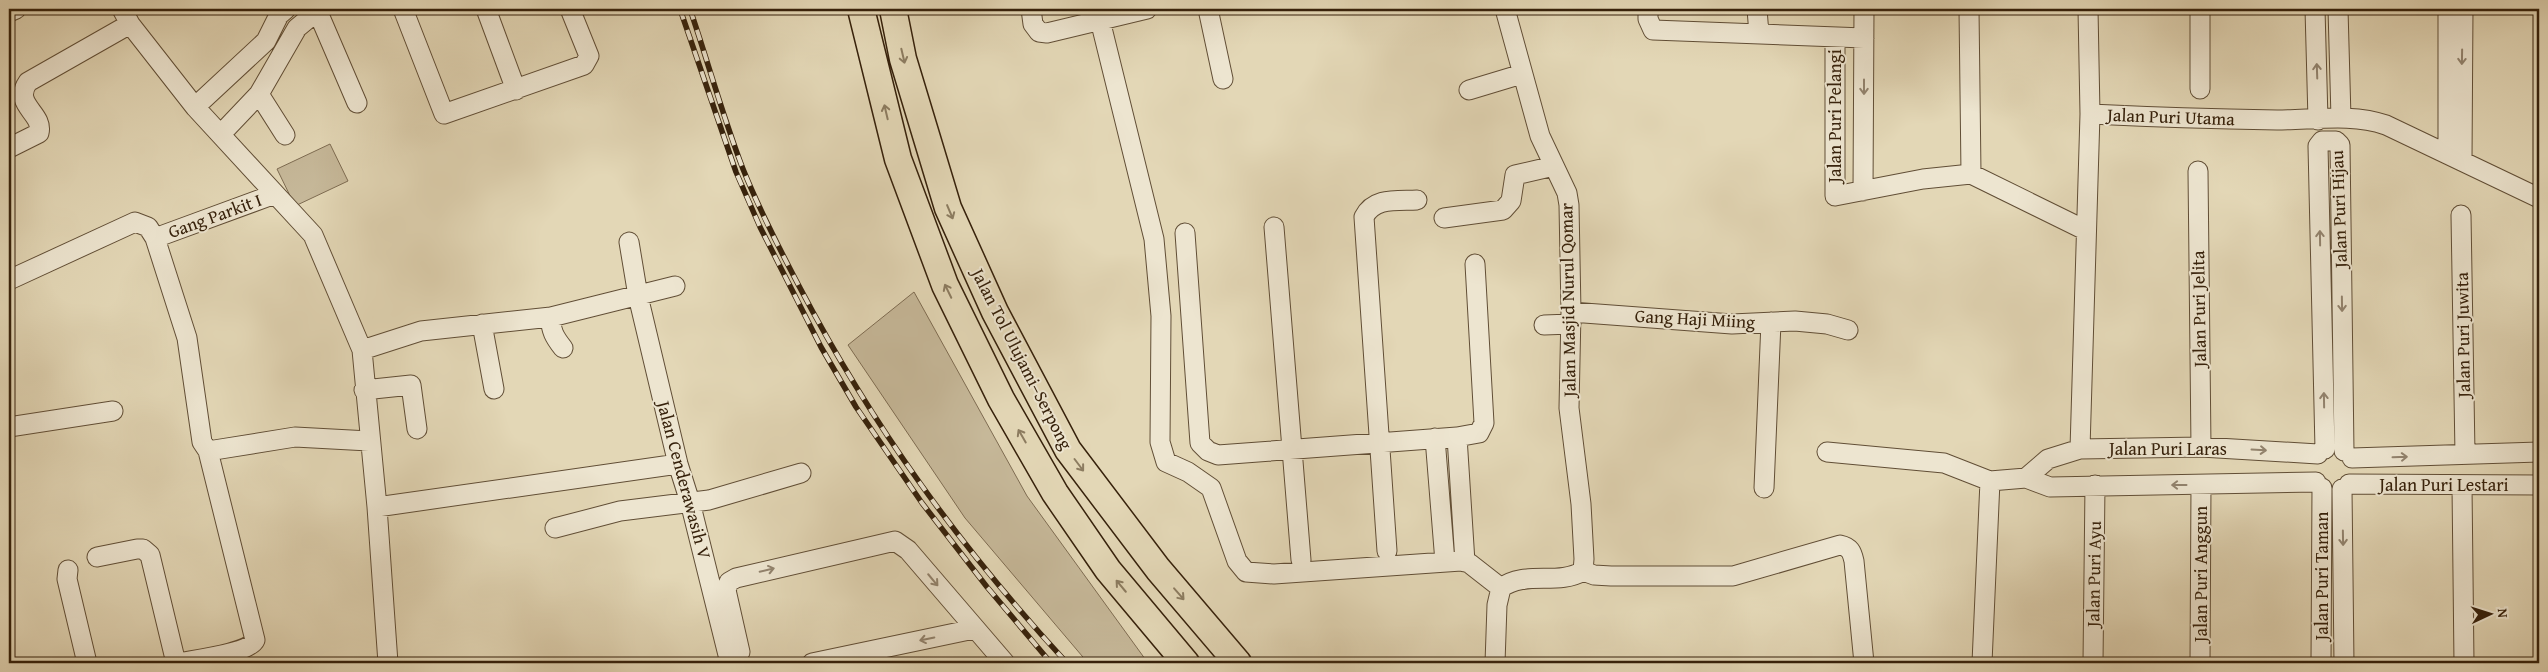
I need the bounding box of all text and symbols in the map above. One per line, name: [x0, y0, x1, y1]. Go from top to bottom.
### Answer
one-way arrow: [899, 48, 908, 64]
street label: Jalan Puri Pelangi: [1821, 49, 1848, 185]
one-way arrow: [2458, 49, 2467, 65]
one-way arrow: [2312, 63, 2321, 79]
one-way arrow: [1859, 78, 1869, 94]
street label: Jalan Puri Utama: [2105, 101, 2236, 132]
one-way arrow: [881, 105, 890, 121]
street label: Jalan Puri Hijau: [2323, 149, 2354, 270]
street label: Gang Parkit I: [164, 186, 265, 245]
street label: Jalan Masjid Nurul Qomar: [1552, 202, 1583, 399]
one-way arrow: [945, 204, 955, 219]
one-way arrow: [2315, 230, 2325, 246]
street label: Jalan Puri Jelita: [2184, 250, 2213, 370]
street label: Jalan Tol Ulujami–Serpong: [964, 262, 1080, 454]
street label: Jalan Puri Juwita: [2448, 271, 2477, 400]
one-way arrow: [943, 284, 953, 299]
one-way arrow: [2337, 296, 2347, 312]
street label: Gang Haji Miing: [1634, 302, 1756, 335]
one-way arrow: [2319, 393, 2328, 409]
street label: Jalan Cenderawasih V: [650, 396, 719, 562]
one-way arrow: [1017, 429, 1026, 444]
street label: Jalan Puri Laras: [2107, 435, 2227, 462]
one-way arrow: [2250, 446, 2266, 455]
one-way arrow: [2392, 452, 2408, 461]
one-way arrow: [1074, 458, 1085, 471]
street label: Jalan Puri Lestari: [2377, 471, 2509, 498]
one-way arrow: [2172, 480, 2188, 490]
street label: Jalan Puri Anggun: [2187, 506, 2214, 644]
street label: Jalan Puri Taman: [2308, 512, 2335, 642]
street label: Jalan Puri Ayu: [2079, 520, 2108, 629]
one-way arrow: [2338, 529, 2347, 545]
one-way arrow: [758, 565, 774, 574]
one-way arrow: [927, 573, 939, 586]
one-way arrow: [1116, 580, 1127, 593]
one-way arrow: [1173, 587, 1184, 600]
north arrow: [2466, 590, 2516, 640]
text: N: [2493, 608, 2513, 619]
one-way arrow: [919, 635, 935, 644]

